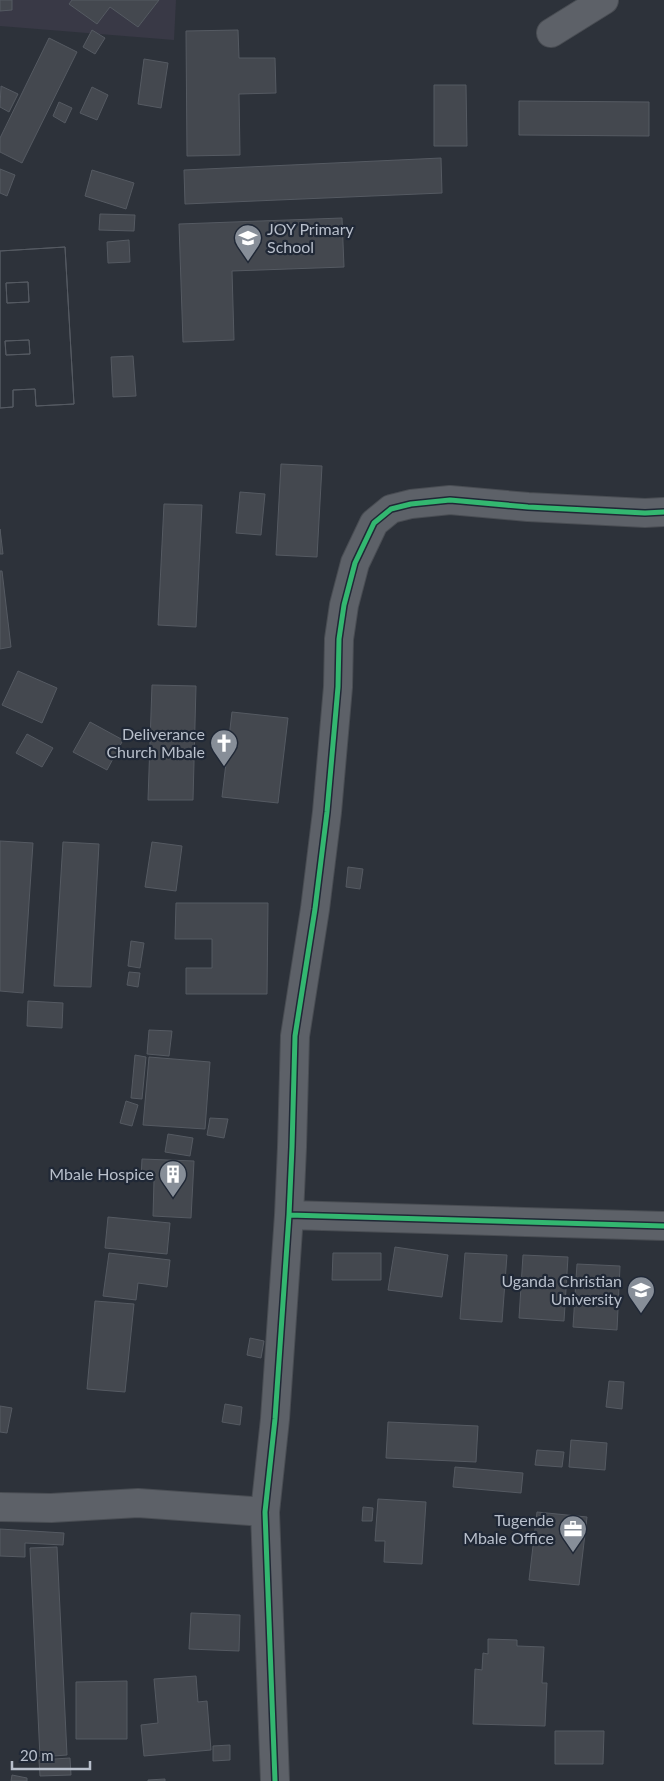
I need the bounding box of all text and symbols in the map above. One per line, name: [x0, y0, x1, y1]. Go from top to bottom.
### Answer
place label: JOY Primary School: [267, 219, 354, 256]
school or university icon: JOY Primary School: [233, 223, 263, 262]
place label: Deliverance Church Mbale: [106, 724, 205, 761]
church icon: Deliverance Church Mbale: [209, 728, 239, 767]
building icon: Mbale Hospice: [158, 1159, 188, 1198]
place label: Mbale Hospice: [49, 1164, 154, 1183]
place label: Uganda Christian University: [501, 1271, 623, 1308]
school or university icon: Uganda Christian University: [626, 1275, 656, 1314]
place label: Tugende Mbale Office: [463, 1510, 554, 1547]
office icon: Tugende Mbale Office: [558, 1514, 588, 1553]
scale bar: [12, 1738, 90, 1770]
text: 20 m: [20, 1746, 54, 1764]

